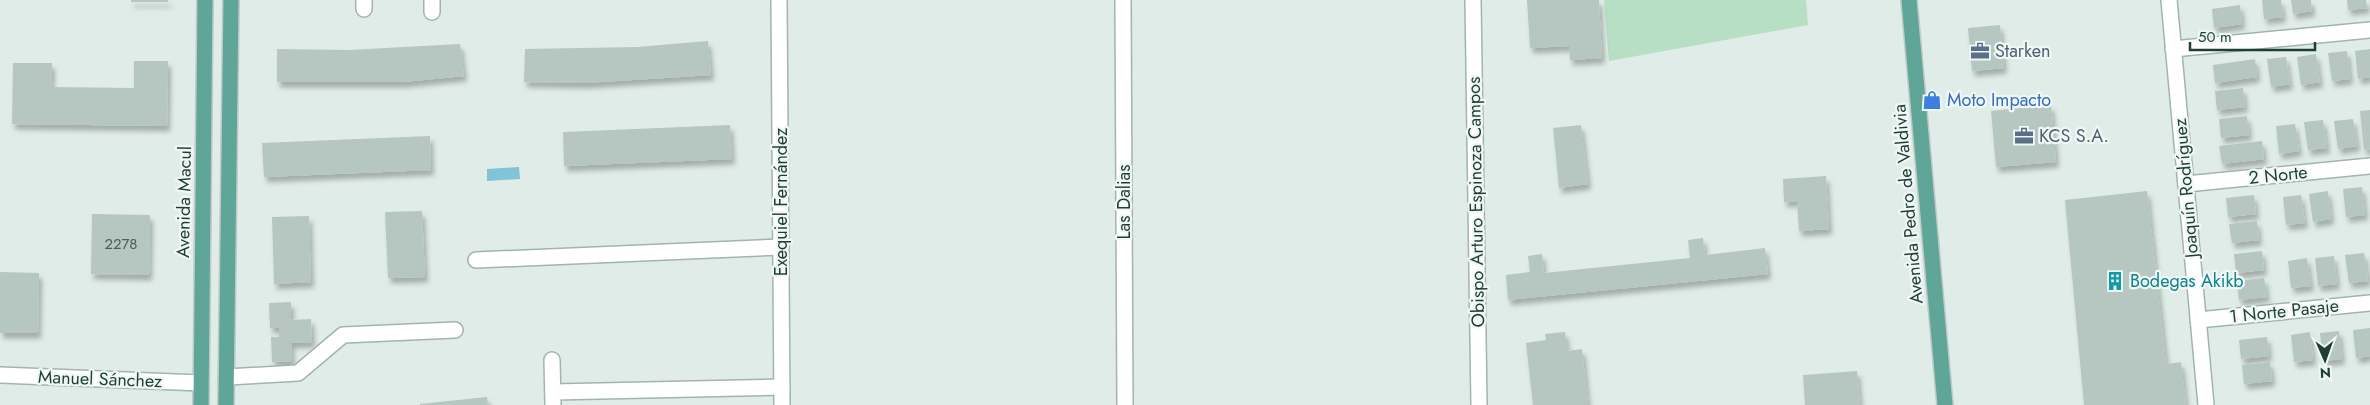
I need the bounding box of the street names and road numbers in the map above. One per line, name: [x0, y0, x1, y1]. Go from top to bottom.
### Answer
street label: Obispo Arturo Espinoza Campos: [1461, 76, 1491, 328]
street label: Avenida Pedro de Valdivia: [1886, 103, 1930, 305]
street label: Joaquín Rodríguez: [2167, 116, 2205, 261]
street label: Exequiel Fernández: [768, 127, 794, 276]
street label: Avenida Macul: [170, 146, 198, 258]
street label: 2 Norte: [2247, 159, 2309, 191]
street label: Las Dalias: [1111, 164, 1137, 240]
street label: 1 Norte Pasaje: [2228, 292, 2340, 330]
street label: Manuel Sánchez: [37, 364, 163, 394]

